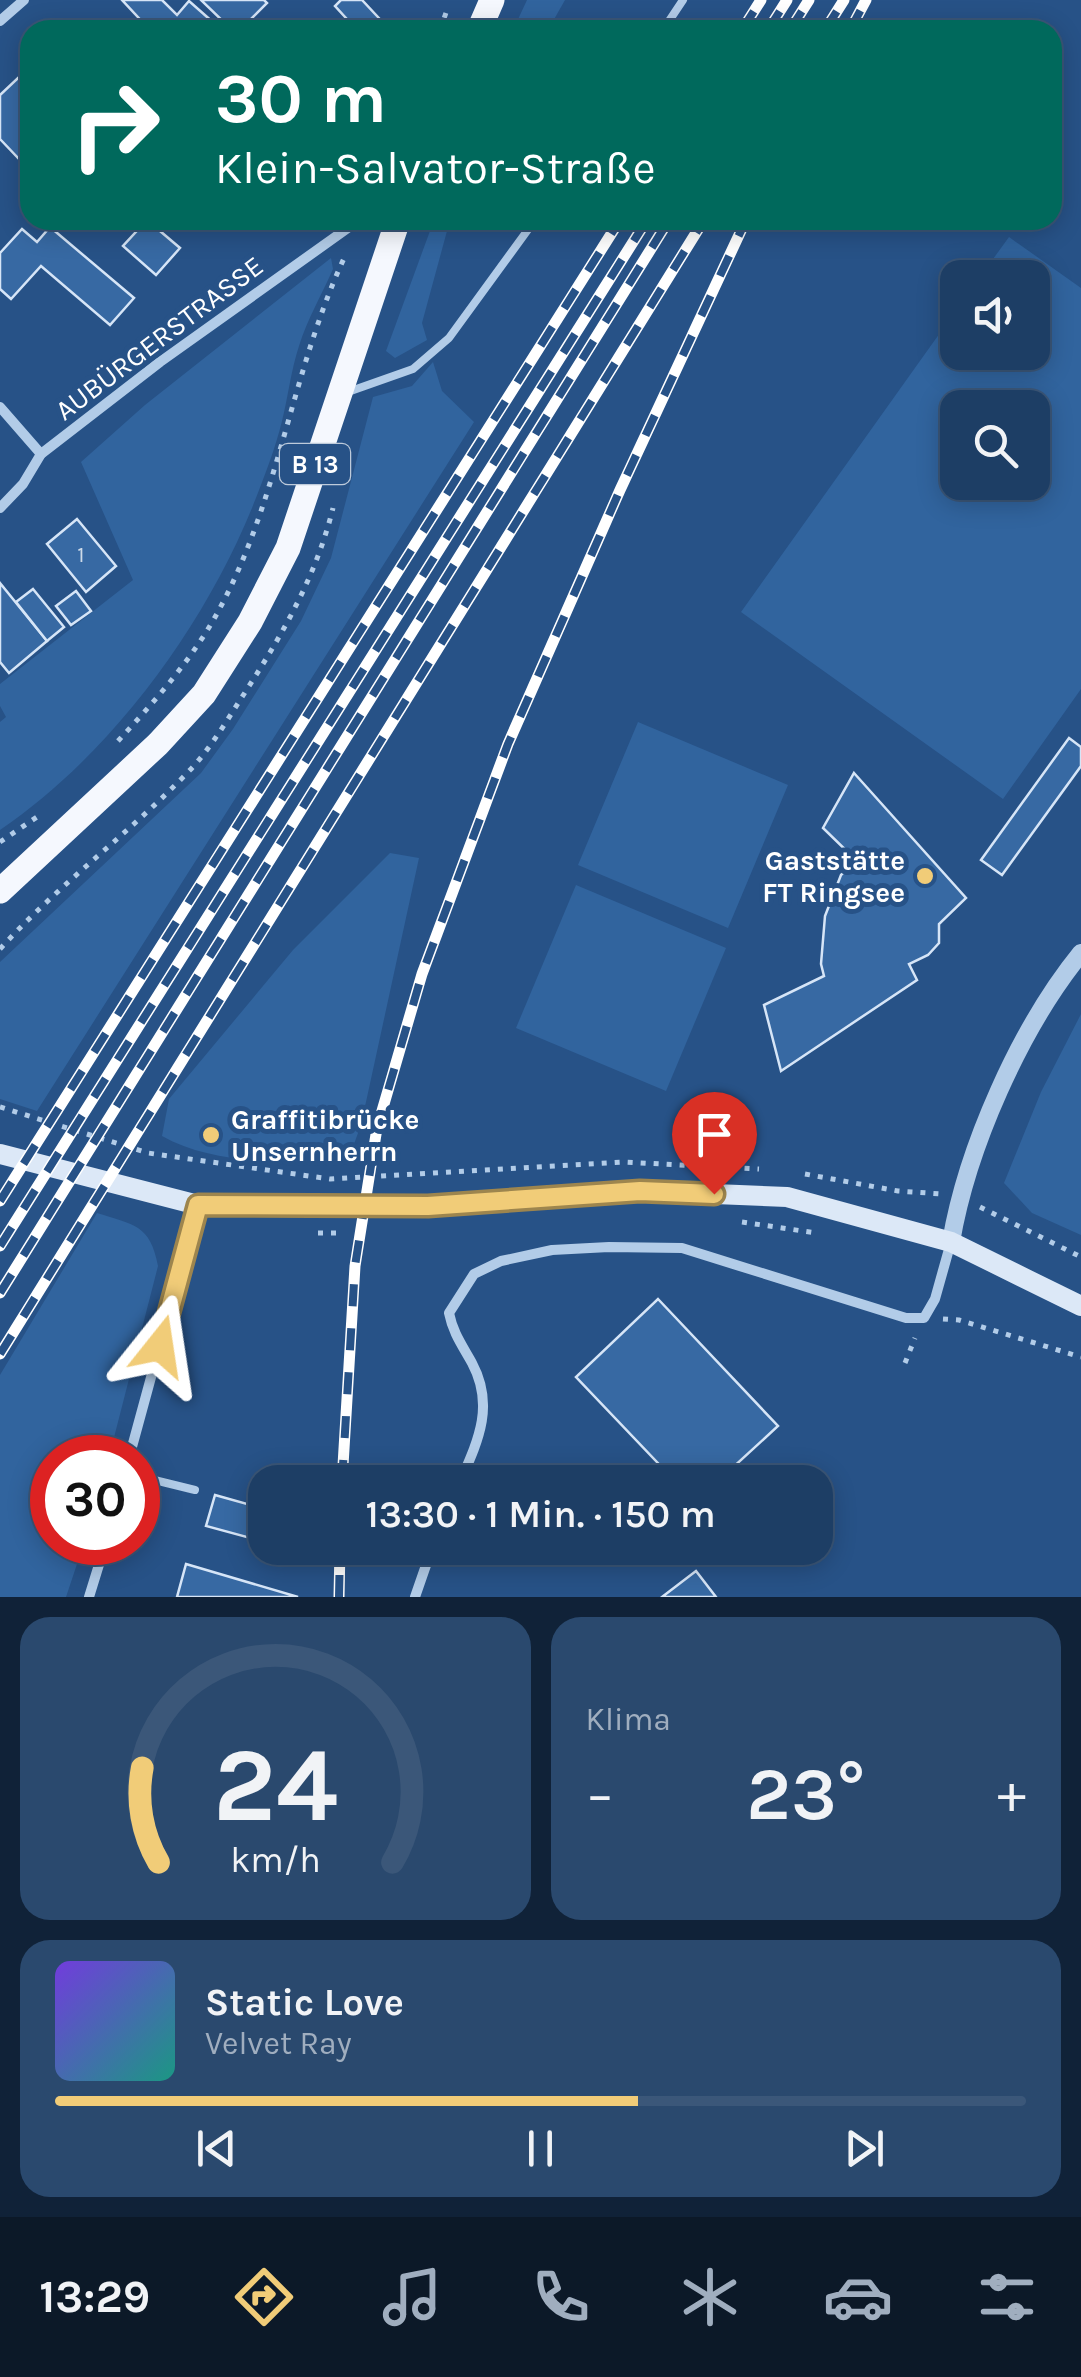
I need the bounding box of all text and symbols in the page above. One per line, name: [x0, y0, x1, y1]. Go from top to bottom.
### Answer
text: 30 m: [215, 58, 387, 140]
icon: right: [50, 60, 180, 190]
text: Klein-Salvator-Straße: [215, 142, 656, 194]
street label: AUBÜRGERSTRASSE: [48, 249, 270, 427]
map controls: [940, 260, 1050, 500]
button: sound: [940, 260, 1050, 370]
button: search: [940, 390, 1050, 500]
road number: B 13: [280, 444, 350, 484]
house number: 1: [77, 542, 85, 568]
place label: Gaststätte FT Ringsee: [762, 844, 905, 909]
marker: Gaststätte FT Ringsee: [914, 865, 936, 887]
pin: [672, 1092, 757, 1195]
place label: Graffitibrücke Unsernherrn: [231, 1103, 419, 1168]
icon: arrive: [687, 1107, 742, 1162]
marker: Graffitibrücke Unsernherrn: [200, 1124, 222, 1146]
position arrow: [108, 1294, 212, 1398]
speed limit sign: 30: [30, 1435, 160, 1565]
text: 13:30 · 1 Min. · 150 m: [365, 1492, 716, 1537]
text: Klima: [586, 1701, 671, 1738]
text: 24: [213, 1725, 338, 1846]
text: 23°: [746, 1750, 865, 1838]
text: −: [586, 1762, 614, 1826]
text: +: [997, 1762, 1026, 1826]
text: km/h: [230, 1839, 321, 1881]
text: Static Love: [205, 1980, 404, 2025]
text: Velvet Ray: [205, 2025, 352, 2062]
icon: previous: [189, 2121, 244, 2176]
icon: pause: [513, 2121, 568, 2176]
icon: next: [837, 2121, 892, 2176]
icon: directions: [229, 2262, 299, 2332]
icon: music: [377, 2262, 447, 2332]
icon: phone: [526, 2262, 596, 2332]
icon: climate: [675, 2262, 745, 2332]
icon: car: [823, 2262, 893, 2332]
icon: filters: [972, 2262, 1042, 2332]
text: 13:29: [39, 2271, 150, 2323]

